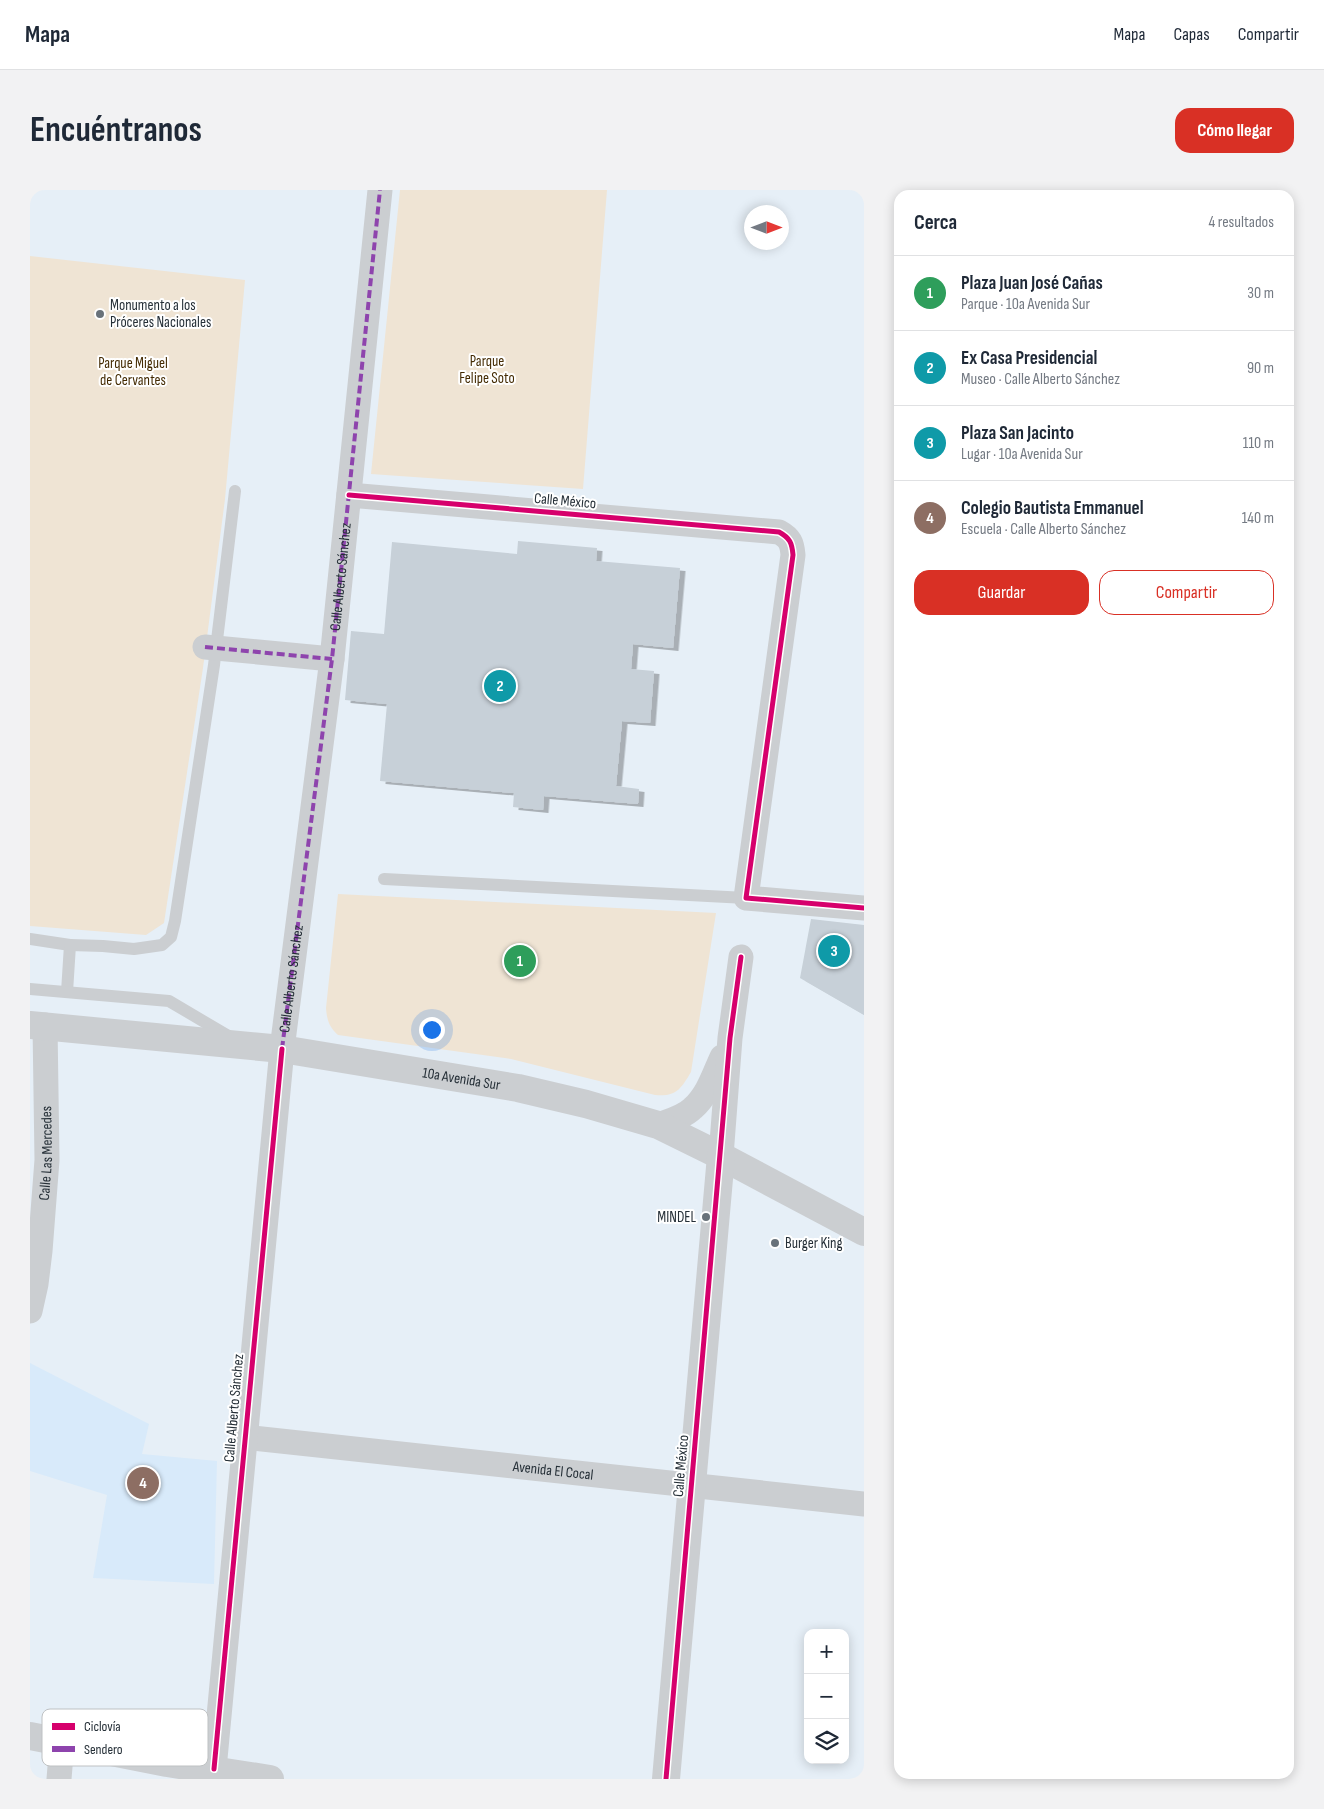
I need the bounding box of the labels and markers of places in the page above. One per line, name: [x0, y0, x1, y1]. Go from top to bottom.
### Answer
place label: Monumento a los Próceres Nacionales: [110, 296, 211, 332]
marker: Monumento a los Próceres Nacionales: [94, 308, 106, 320]
pin: 2: [484, 667, 516, 705]
pin: 3: [818, 932, 850, 970]
pin: 1: [504, 942, 536, 980]
place label: MINDEL: [657, 1208, 696, 1227]
marker: MINDEL: [700, 1211, 712, 1223]
place label: Burger King: [785, 1234, 843, 1253]
marker: Burger King: [769, 1237, 781, 1249]
pin: 4: [127, 1464, 159, 1502]

